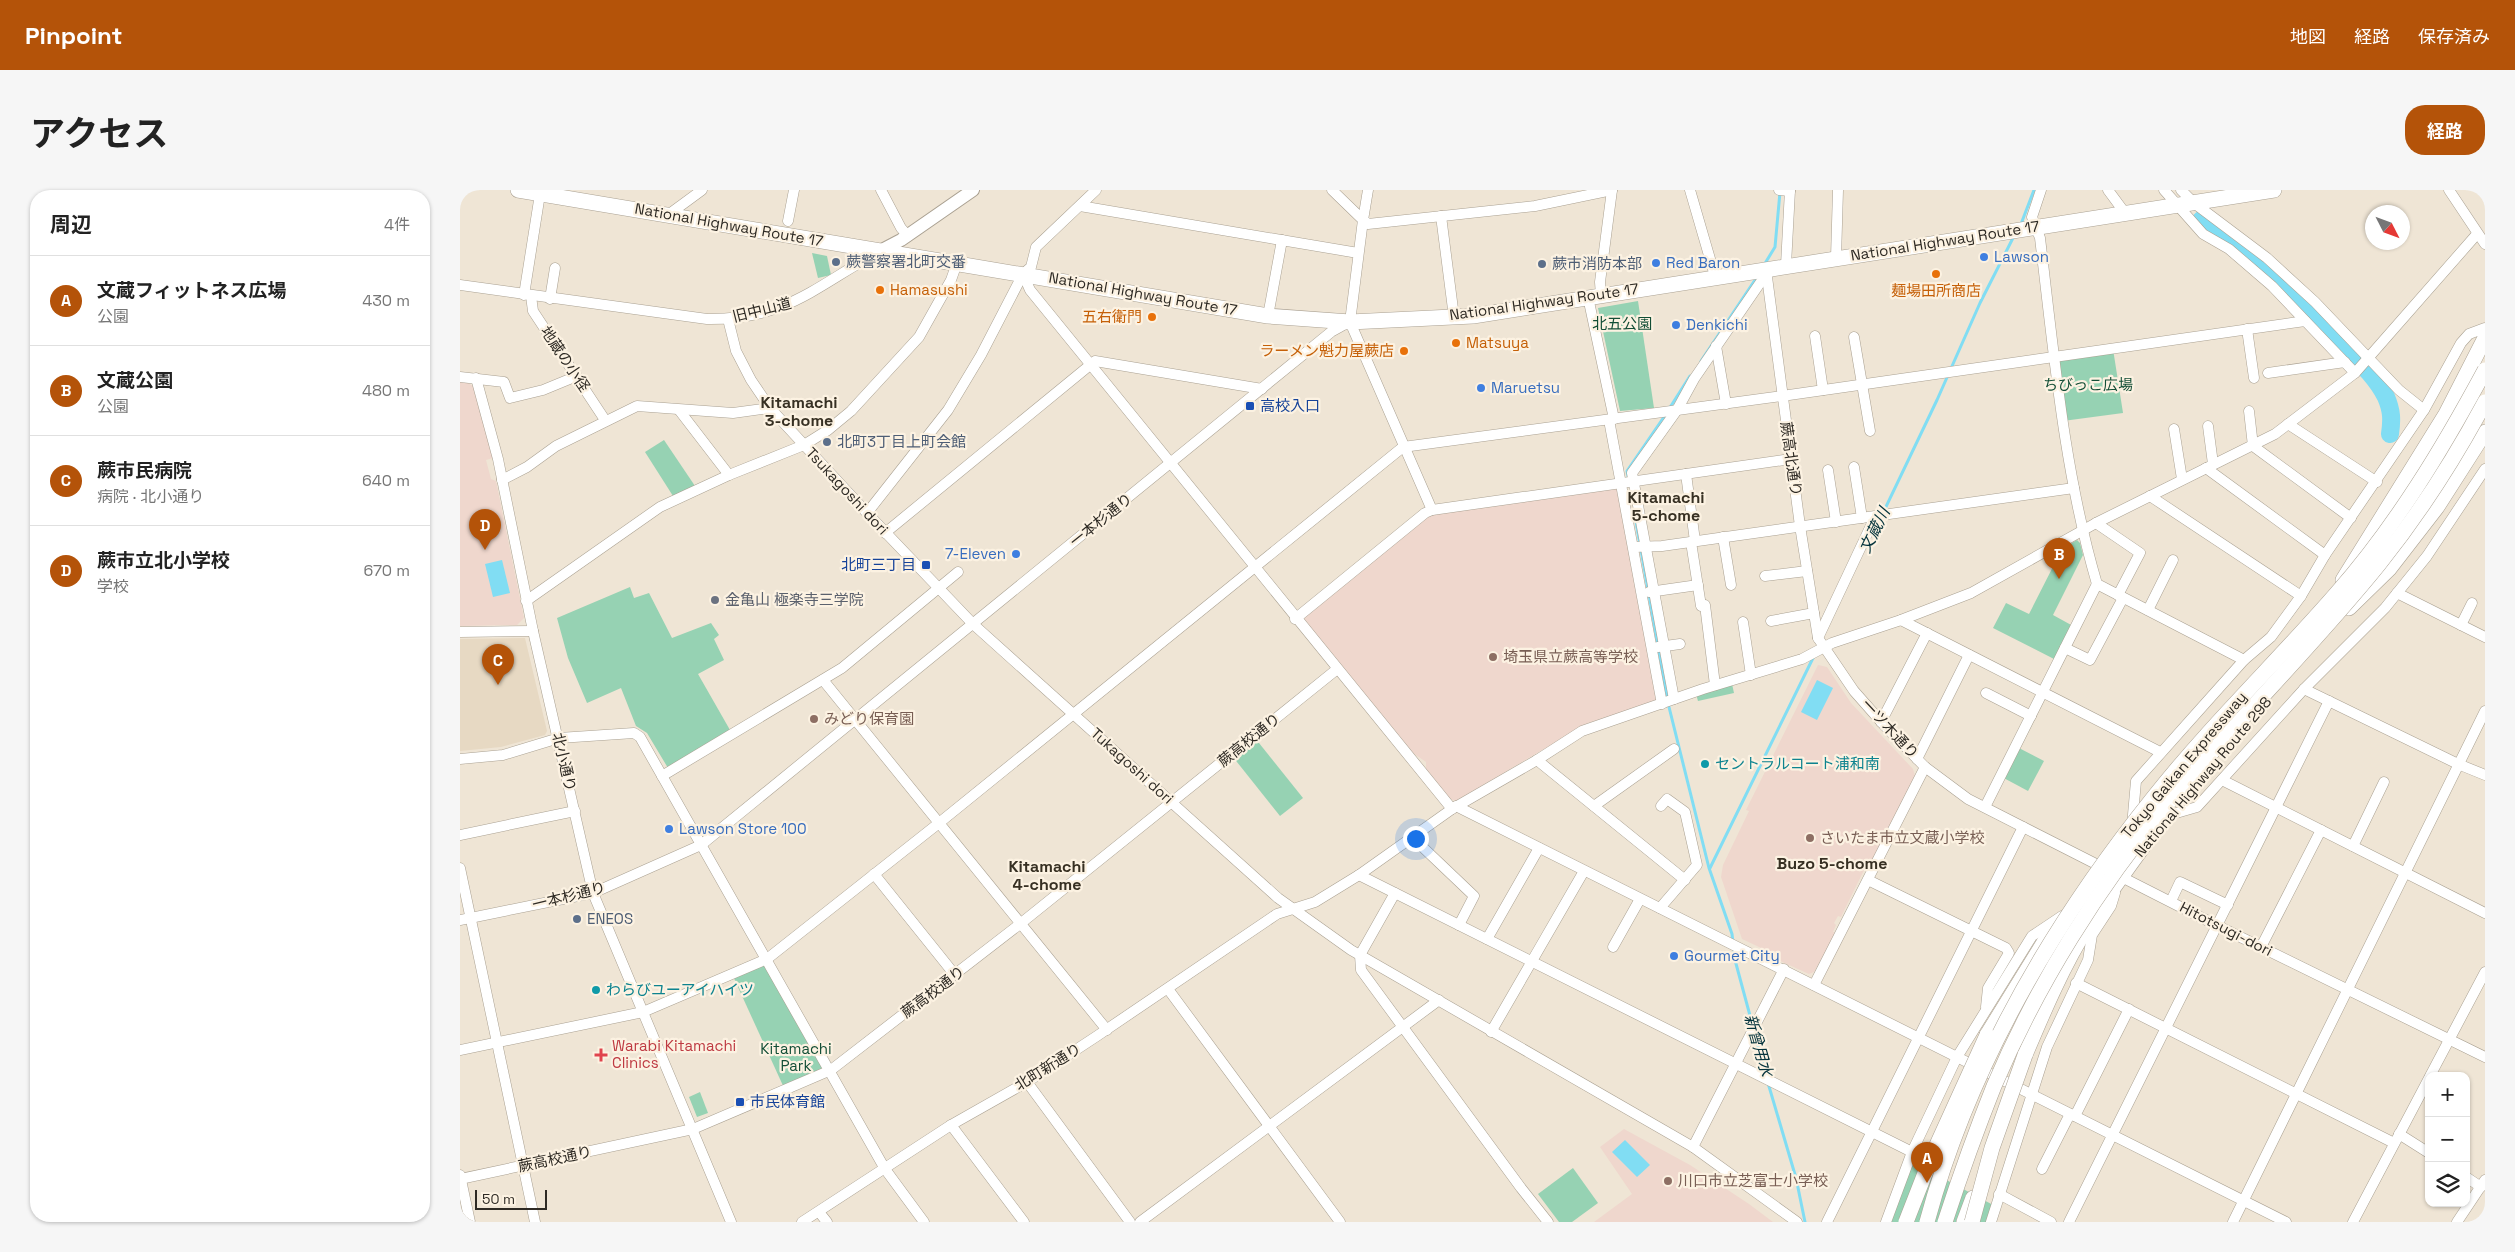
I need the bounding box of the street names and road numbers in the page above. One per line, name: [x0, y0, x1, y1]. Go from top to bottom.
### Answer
street label: National Highway Route 17: [633, 199, 825, 250]
street label: National Highway Route 17: [1849, 216, 2041, 265]
street label: National Highway Route 17: [1047, 268, 1239, 319]
street label: National Highway Route 17: [1448, 279, 1640, 324]
street label: 旧中山道: [730, 293, 793, 326]
street label: 地蔵の小径: [537, 322, 594, 395]
street label: 蕨高北通り: [1777, 420, 1806, 497]
street label: Tsukagoshi dori: [802, 443, 893, 538]
street label: 一本杉通り: [1066, 489, 1136, 551]
street label: Tokyo Gaikan Expressway: [2117, 688, 2250, 842]
street label: National Highway Route 298: [2130, 693, 2275, 861]
street label: 一ツ木通り: [1858, 695, 1923, 763]
street label: 蕨高校通り: [1214, 709, 1284, 771]
street label: Tukagoshi dori: [1087, 723, 1178, 808]
street label: 北小通り: [548, 731, 580, 793]
street label: 一本杉通り: [530, 877, 608, 914]
street label: Hitotsugi-dori: [2177, 897, 2276, 960]
street label: 蕨高校通り: [897, 961, 968, 1022]
street label: 北町新通り: [1011, 1039, 1085, 1095]
street label: 蕨高校通り: [516, 1141, 594, 1176]

